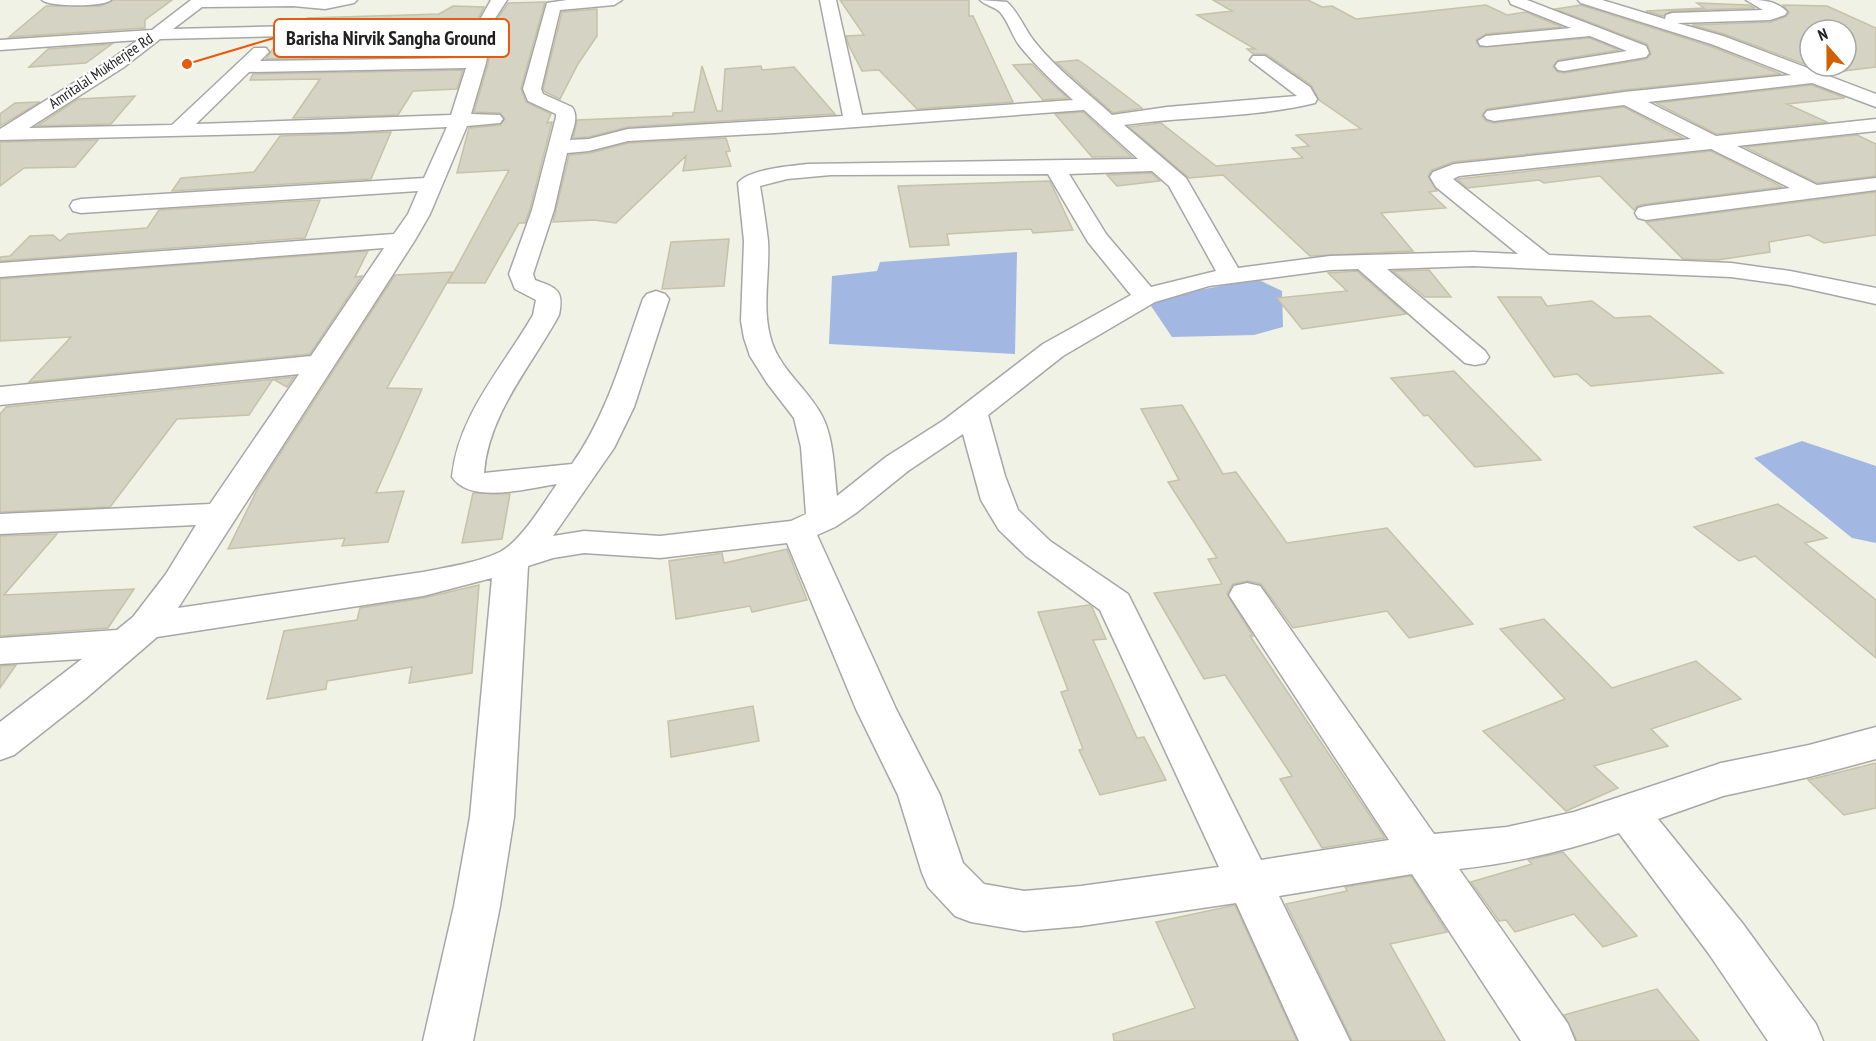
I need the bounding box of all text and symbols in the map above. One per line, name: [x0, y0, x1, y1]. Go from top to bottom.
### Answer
north arrow: [1798, 18, 1858, 78]
callout: Barisha Nirvik Sangha Ground: [274, 19, 509, 57]
text: N: [1815, 23, 1830, 45]
text: Barisha Nirvik Sangha Ground: [286, 25, 496, 51]
street label: Amritalal Mukherjee Rd: [45, 29, 156, 112]

